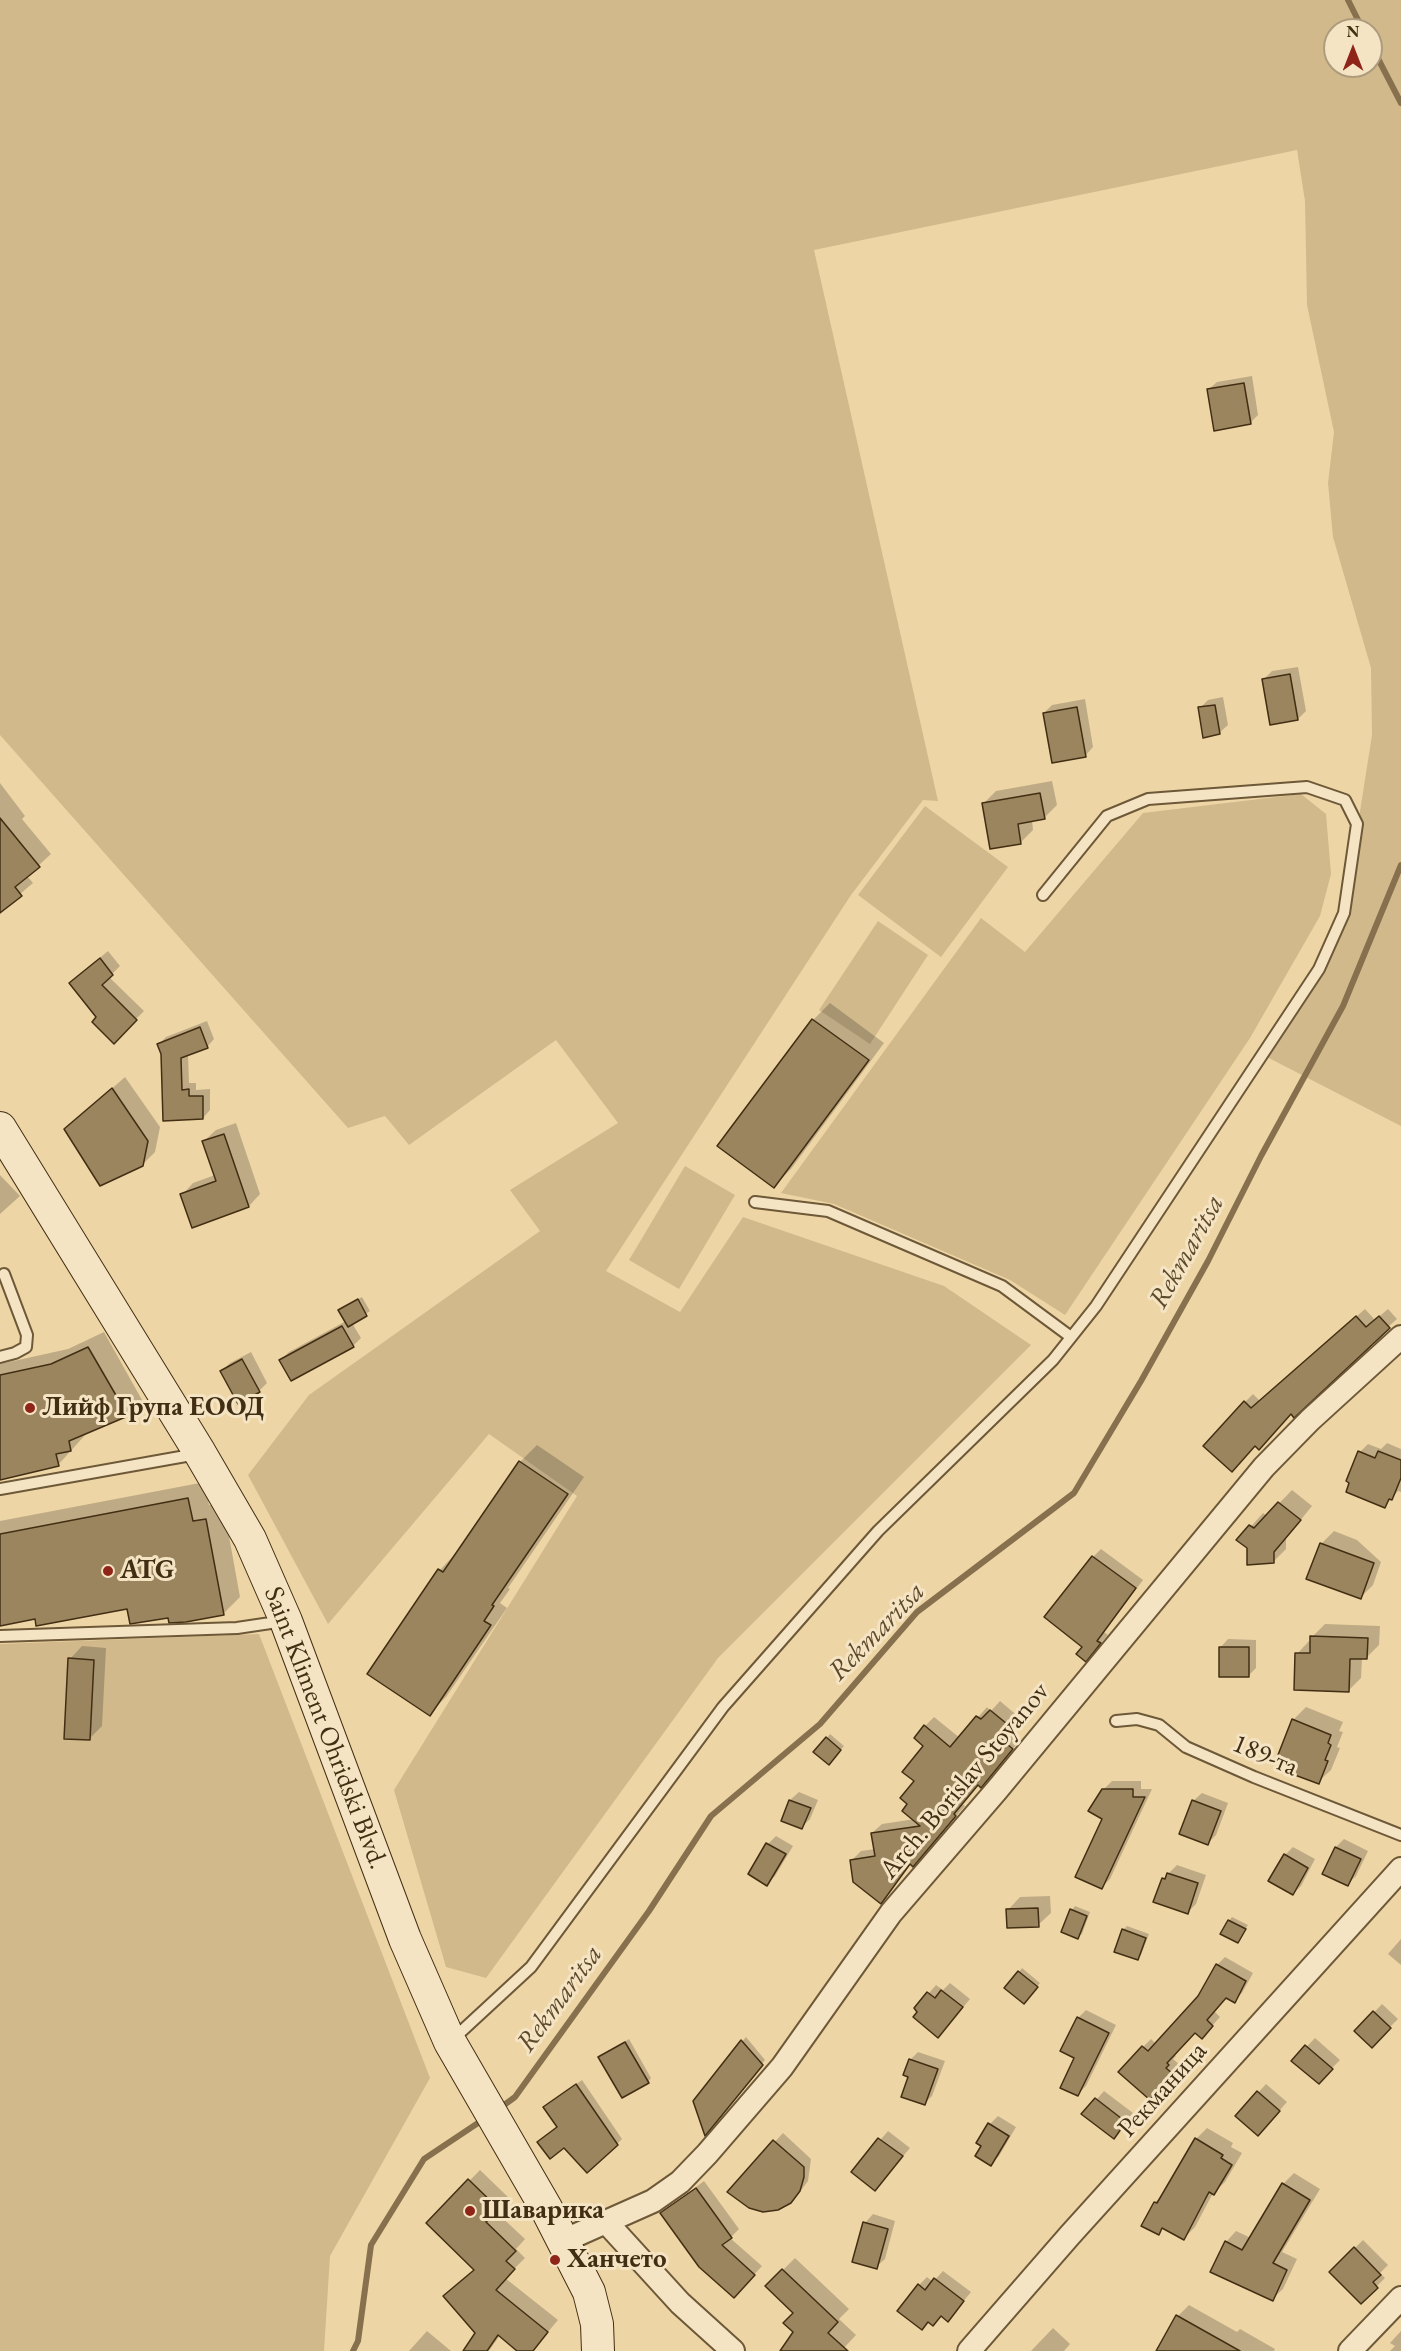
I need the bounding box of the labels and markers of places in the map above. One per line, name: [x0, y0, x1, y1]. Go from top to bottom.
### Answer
place label: Лийф Група ЕООД: [42, 1392, 264, 1424]
marker: Лийф Група ЕООД: [23, 1401, 37, 1415]
place label: ATG: [120, 1555, 175, 1587]
marker: ATG: [101, 1564, 115, 1578]
place label: Шаварика: [482, 2195, 604, 2227]
marker: Шаварика: [463, 2204, 477, 2218]
place label: Ханчето: [567, 2244, 667, 2276]
marker: Ханчето: [548, 2253, 562, 2267]

